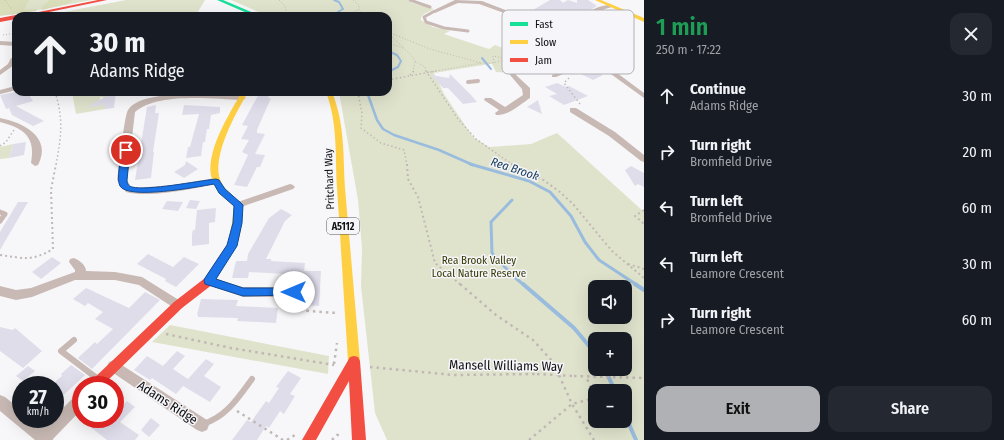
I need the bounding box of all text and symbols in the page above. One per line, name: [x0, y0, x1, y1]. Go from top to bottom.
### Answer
legend: [502, 10, 634, 74]
text: 1 min: [656, 13, 708, 41]
button: close: [950, 13, 992, 55]
text: Fast: [535, 18, 553, 31]
text: 30 m: [90, 26, 146, 59]
icon: ahead: [24, 28, 76, 80]
text: Slow: [535, 36, 556, 49]
text: 250 m · 17:22: [656, 42, 721, 57]
text: Jam: [535, 54, 552, 67]
text: Adams Ridge: [90, 60, 185, 82]
text: Continue: [690, 80, 746, 98]
icon: ahead: [656, 85, 678, 107]
text: 30 m: [962, 87, 992, 105]
text: Adams Ridge: [690, 98, 758, 113]
pin: [109, 133, 143, 167]
text: Turn right: [690, 136, 751, 154]
icon: arrive: [115, 139, 137, 161]
icon: right: [656, 141, 678, 163]
text: 20 m: [963, 143, 992, 161]
street label: Pritchard Way: [322, 148, 337, 210]
text: Bromfield Drive: [690, 154, 772, 169]
water label: Rea Brook: [489, 155, 541, 183]
text: Turn left: [690, 192, 743, 210]
icon: left: [656, 197, 678, 219]
text: 60 m: [962, 199, 992, 217]
text: Bromfield Drive: [690, 210, 772, 225]
road number: A5112: [327, 218, 359, 234]
text: Turn left: [690, 248, 743, 266]
icon: left: [656, 253, 678, 275]
park label: Rea Brook Valley Local Nature Reserve: [432, 254, 526, 280]
text: 30 m: [962, 255, 992, 273]
text: Leamore Crescent: [690, 266, 784, 281]
position arrow: [273, 271, 315, 313]
map controls: [588, 280, 632, 428]
button: sound: [588, 280, 632, 324]
text: Turn right: [690, 304, 751, 322]
icon: right: [656, 309, 678, 331]
text: 60 m: [962, 311, 992, 329]
text: Leamore Crescent: [690, 322, 784, 337]
button: +: [588, 332, 632, 376]
street label: Mansell Williams Way: [449, 357, 563, 374]
speed limit sign: 30: [72, 376, 124, 428]
street label: Adams Ridge: [135, 377, 201, 427]
button: −: [588, 384, 632, 428]
text: 27: [29, 385, 47, 409]
button: Exit: [656, 386, 820, 432]
button: Share: [828, 386, 992, 432]
text: km/h: [27, 406, 49, 418]

